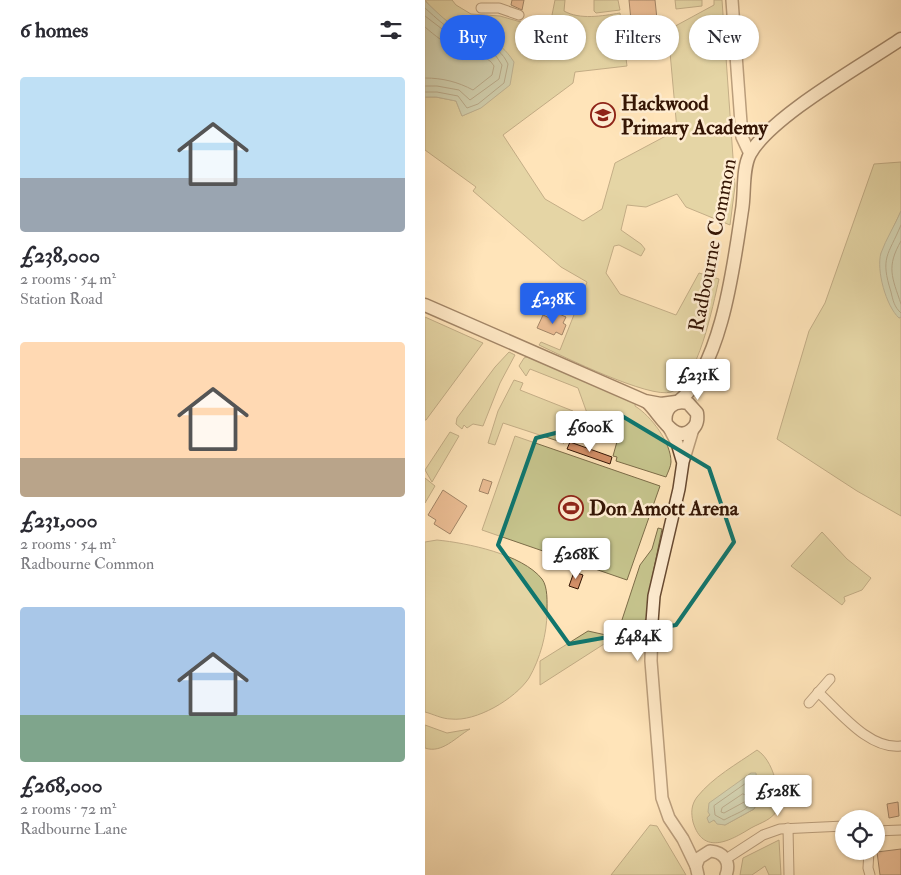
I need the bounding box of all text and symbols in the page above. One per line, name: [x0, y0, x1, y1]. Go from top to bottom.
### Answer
chip: Buy: [440, 15, 505, 60]
chip: Rent: [515, 15, 586, 60]
chip: Filters: [596, 15, 679, 60]
chip: New: [689, 15, 759, 60]
icon: filters: [377, 16, 405, 44]
text: 6 homes: [20, 17, 88, 44]
place label: Hackwood Primary Academy: [621, 90, 768, 141]
school or university icon: Hackwood Primary Academy: [590, 102, 616, 128]
icon: home: [168, 109, 258, 199]
street label: Radbourne Common: [683, 156, 743, 334]
text: £238,000: [20, 242, 100, 269]
text: 2 rooms · 54 m²: [20, 269, 116, 289]
pin: £238K: [518, 282, 588, 325]
text: Station Road: [20, 289, 103, 309]
text: £238K: [531, 289, 575, 309]
pin: £231K: [663, 358, 733, 401]
text: £231K: [677, 365, 719, 385]
icon: home: [168, 374, 258, 464]
pin: £600K: [555, 410, 625, 453]
text: £600K: [567, 417, 613, 437]
sports icon: Don Amott Arena: [558, 495, 584, 521]
place label: Don Amott Arena: [589, 495, 740, 522]
text: £231,000: [20, 507, 98, 534]
text: 2 rooms · 54 m²: [20, 534, 116, 554]
pin: £268K: [541, 538, 611, 580]
text: £268K: [553, 544, 599, 564]
text: Radbourne Common: [20, 554, 154, 574]
pin: £484K: [603, 620, 673, 662]
text: £484K: [615, 626, 661, 646]
icon: home: [168, 639, 258, 729]
text: £268,000: [20, 772, 103, 799]
pin: £528K: [743, 774, 813, 817]
text: £528K: [756, 781, 800, 801]
text: 2 rooms · 72 m²: [20, 799, 116, 819]
map controls: [835, 810, 885, 860]
button: locate: [835, 810, 885, 860]
text: Radbourne Lane: [20, 819, 127, 839]

